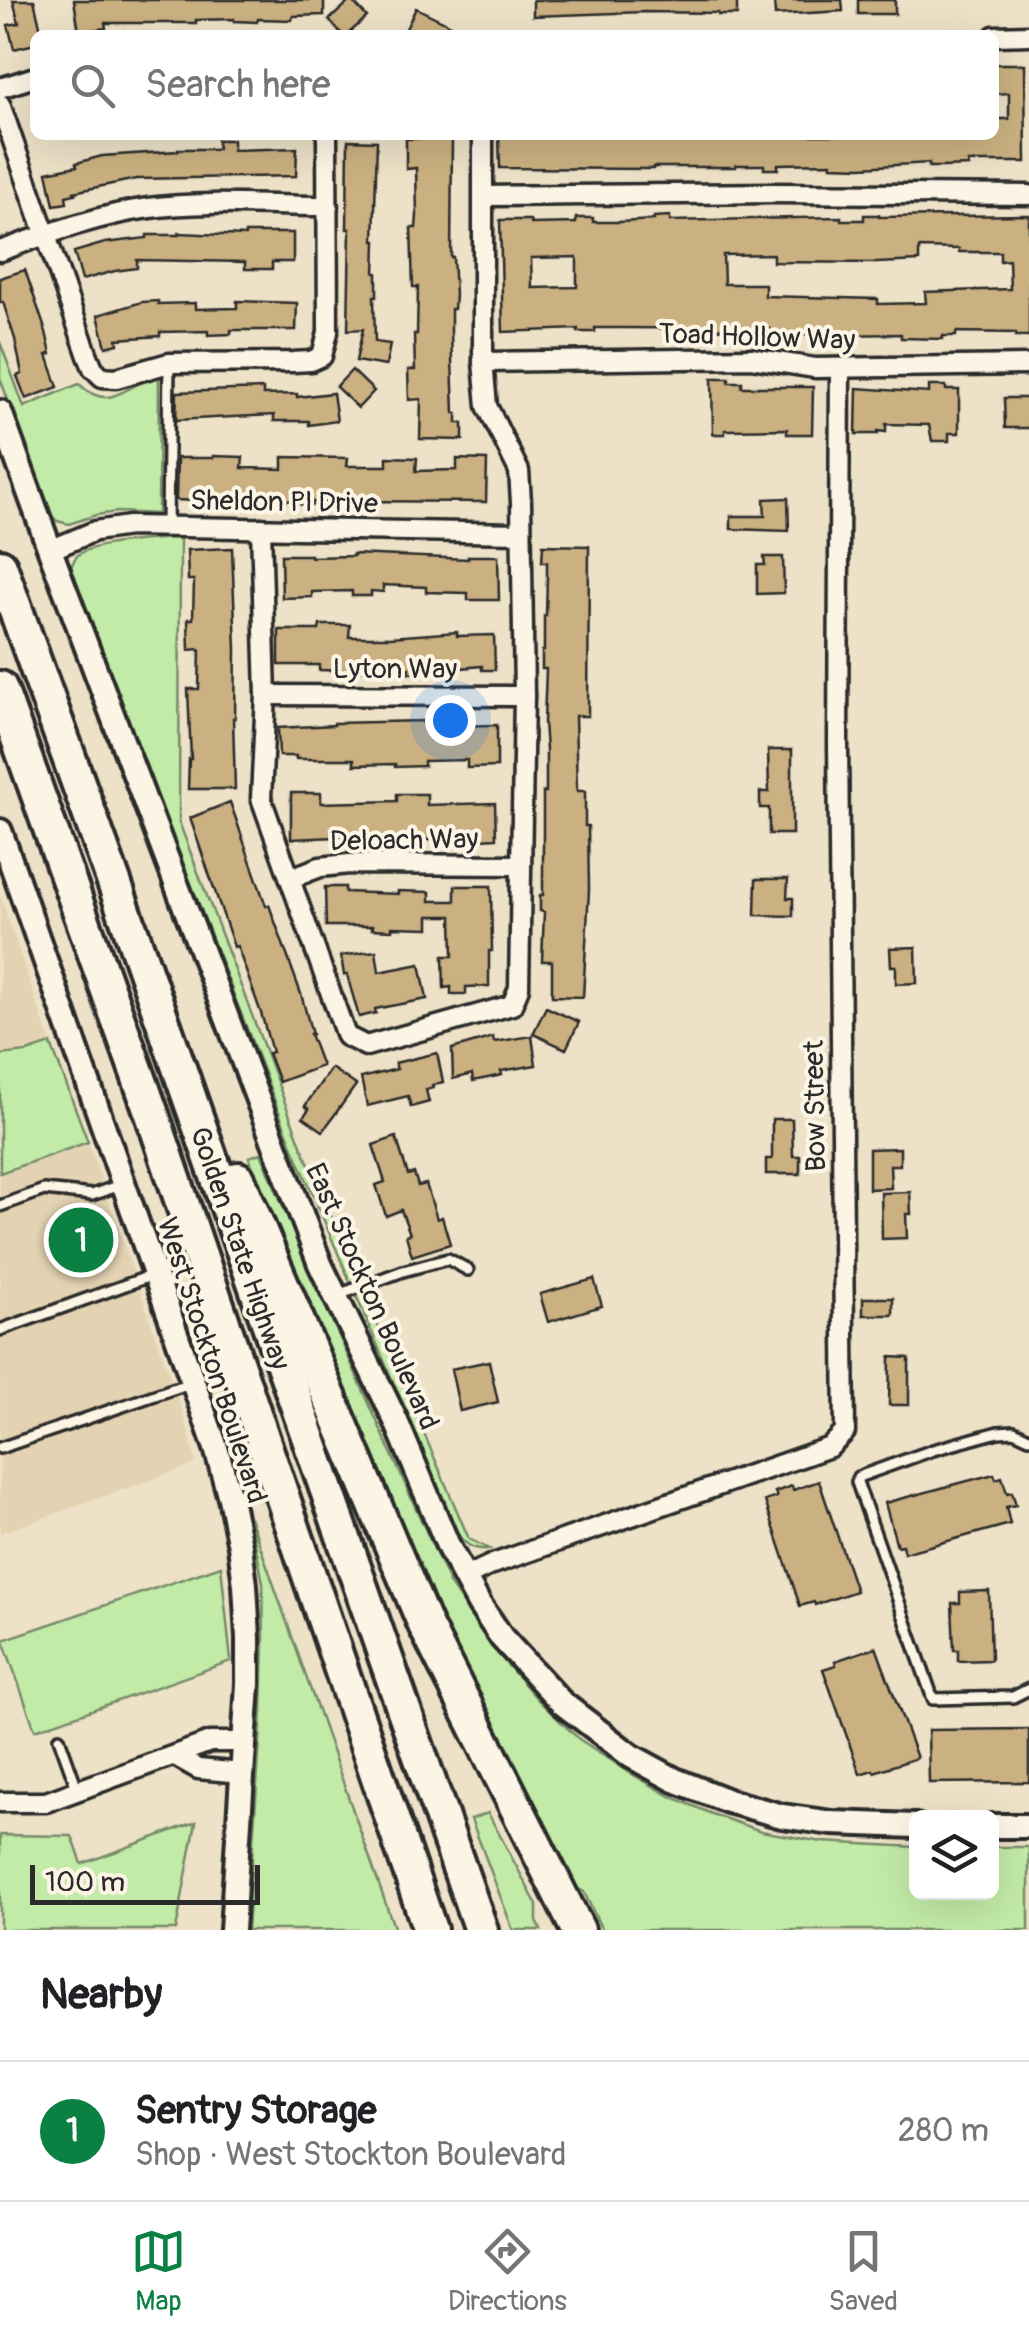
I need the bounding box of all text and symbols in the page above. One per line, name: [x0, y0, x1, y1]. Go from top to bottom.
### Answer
search box: [30, 30, 999, 140]
icon: search: [65, 58, 120, 113]
text: Search here: [145, 61, 331, 109]
street label: Toad Hollow Way: [658, 317, 856, 358]
street label: Sheldon Pl Drive: [190, 483, 378, 522]
street label: Lyton Way: [333, 652, 457, 687]
your location: [425, 695, 476, 746]
street label: Deloach Way: [330, 822, 479, 859]
street label: Bow Street: [797, 1039, 834, 1172]
street label: Golden State Highway: [182, 1122, 298, 1375]
street label: East Stockton Boulevard: [297, 1158, 446, 1435]
pin: 1: [48, 1202, 114, 1278]
street label: West Stockton Boulevard: [149, 1213, 274, 1508]
map controls: [909, 1810, 999, 1900]
button: layers: [909, 1810, 999, 1900]
scale bar: [30, 1860, 260, 1904]
text: 100 m: [45, 1865, 125, 1900]
text: Nearby: [40, 1969, 162, 2021]
text: Sentry Storage: [135, 2087, 377, 2135]
text: 1: [66, 2111, 79, 2151]
text: 280 m: [898, 2111, 989, 2151]
text: Shop · West Stockton Boulevard: [135, 2135, 566, 2175]
tab: Map: [131, 2224, 186, 2319]
tab: Directions: [448, 2224, 567, 2319]
tab: Saved: [829, 2224, 898, 2319]

